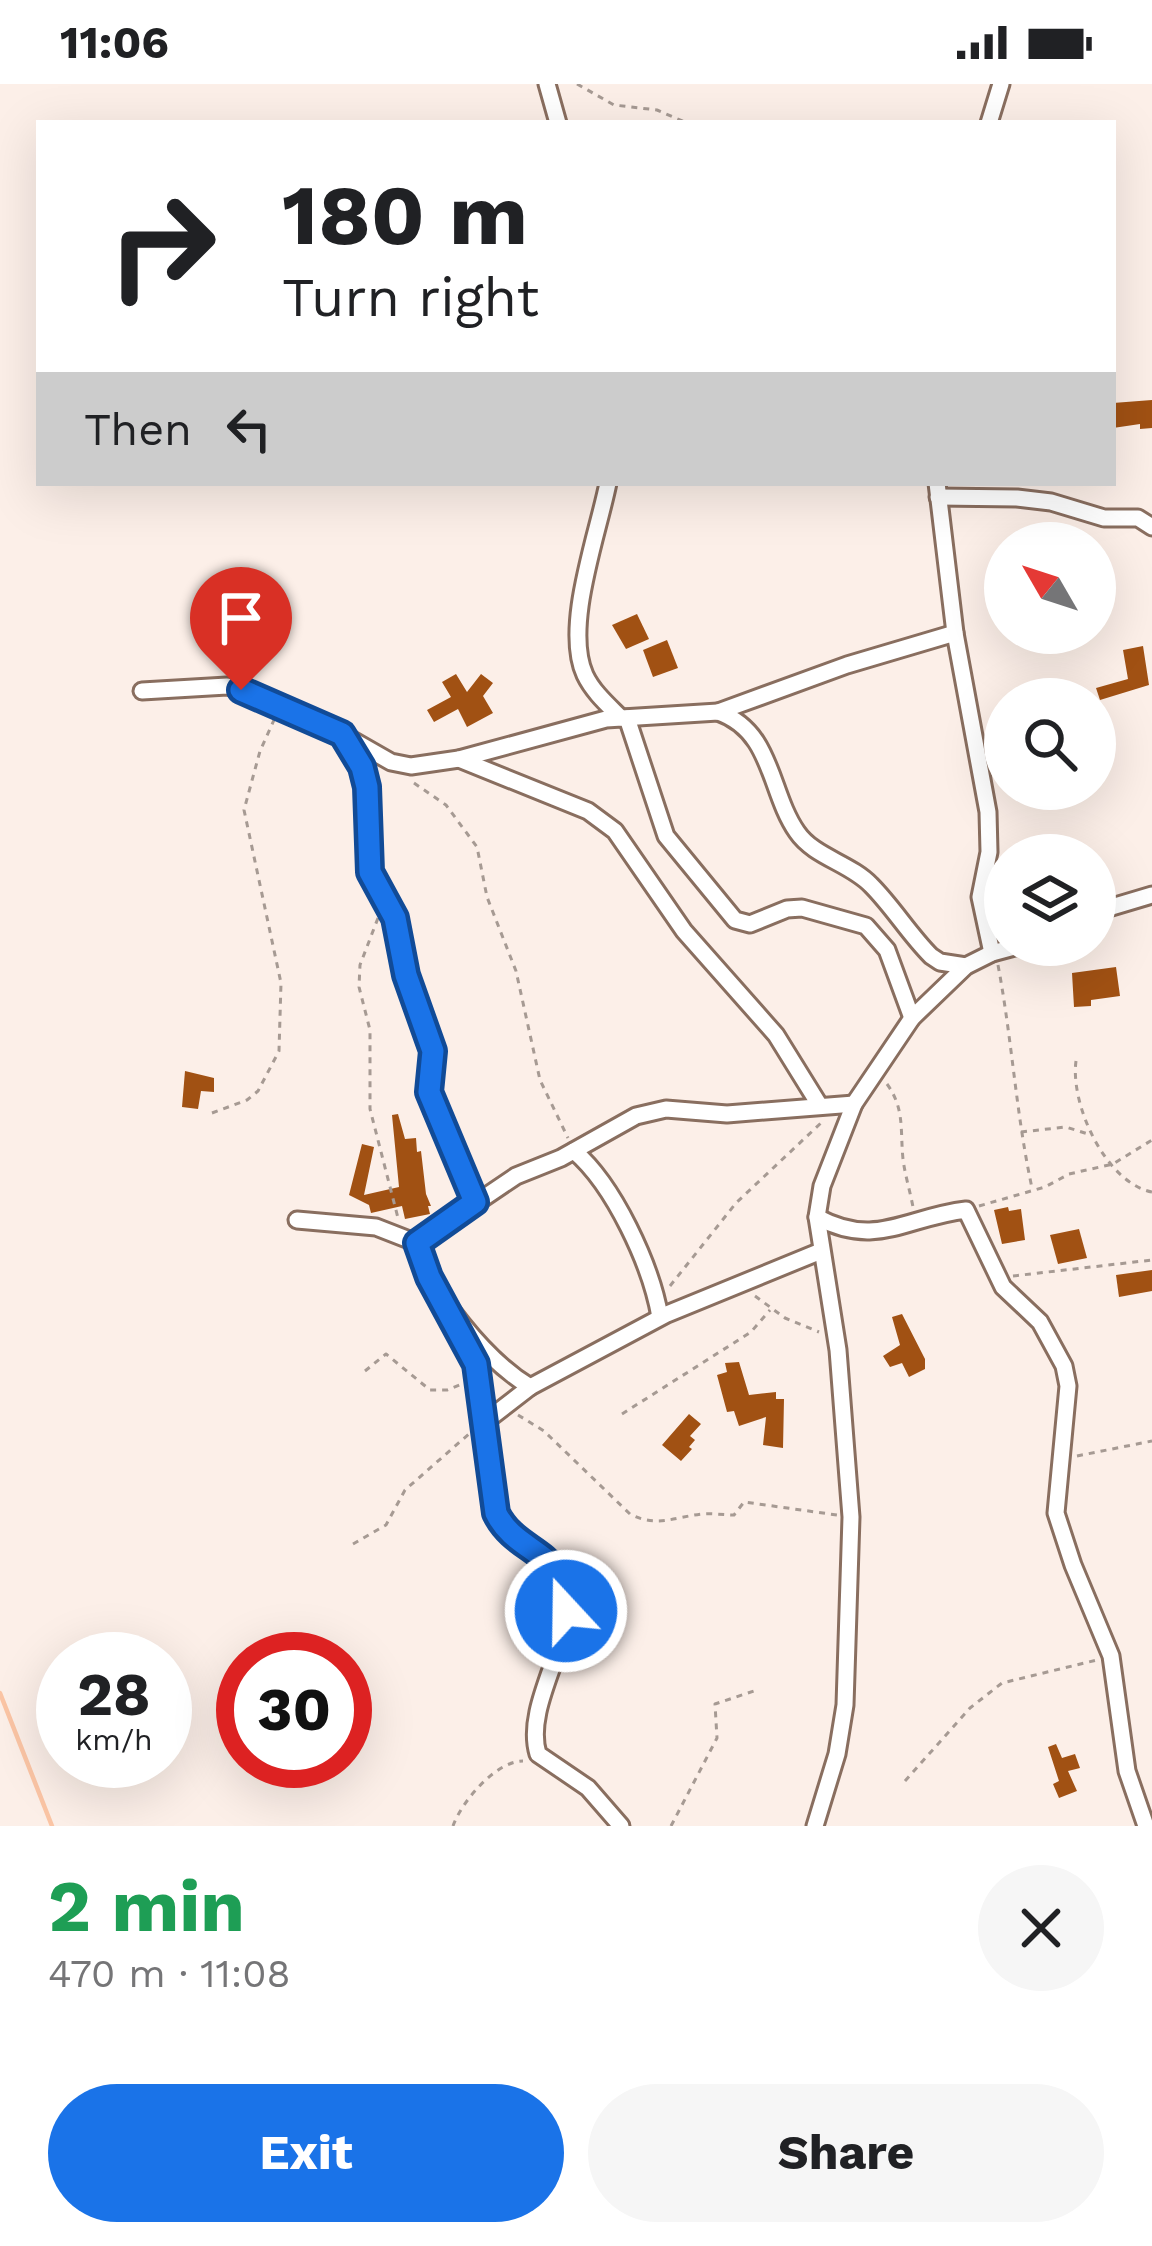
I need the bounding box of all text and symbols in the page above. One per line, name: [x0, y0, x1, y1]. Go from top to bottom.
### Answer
text: 11:06: [60, 16, 169, 69]
text: 180 m: [282, 166, 528, 264]
icon: right: [84, 168, 240, 324]
text: Turn right: [282, 266, 539, 329]
icon: left: [216, 396, 282, 462]
text: Then: [84, 403, 192, 456]
north arrow: [984, 522, 1116, 654]
map controls: [984, 522, 1116, 966]
pin: [190, 567, 292, 690]
icon: arrive: [208, 585, 274, 651]
button: search: [984, 678, 1116, 810]
button: layers: [984, 834, 1116, 966]
position arrow: [503, 1548, 629, 1674]
speed limit sign: 30: [216, 1632, 372, 1788]
text: 28: [77, 1659, 151, 1730]
text: km/h: [75, 1722, 153, 1757]
text: 2 min: [48, 1864, 245, 1948]
button: close: [978, 1865, 1104, 1991]
text: 470 m · 11:08: [48, 1951, 291, 1996]
button: Exit: [48, 2084, 564, 2222]
button: Share: [588, 2084, 1104, 2222]

